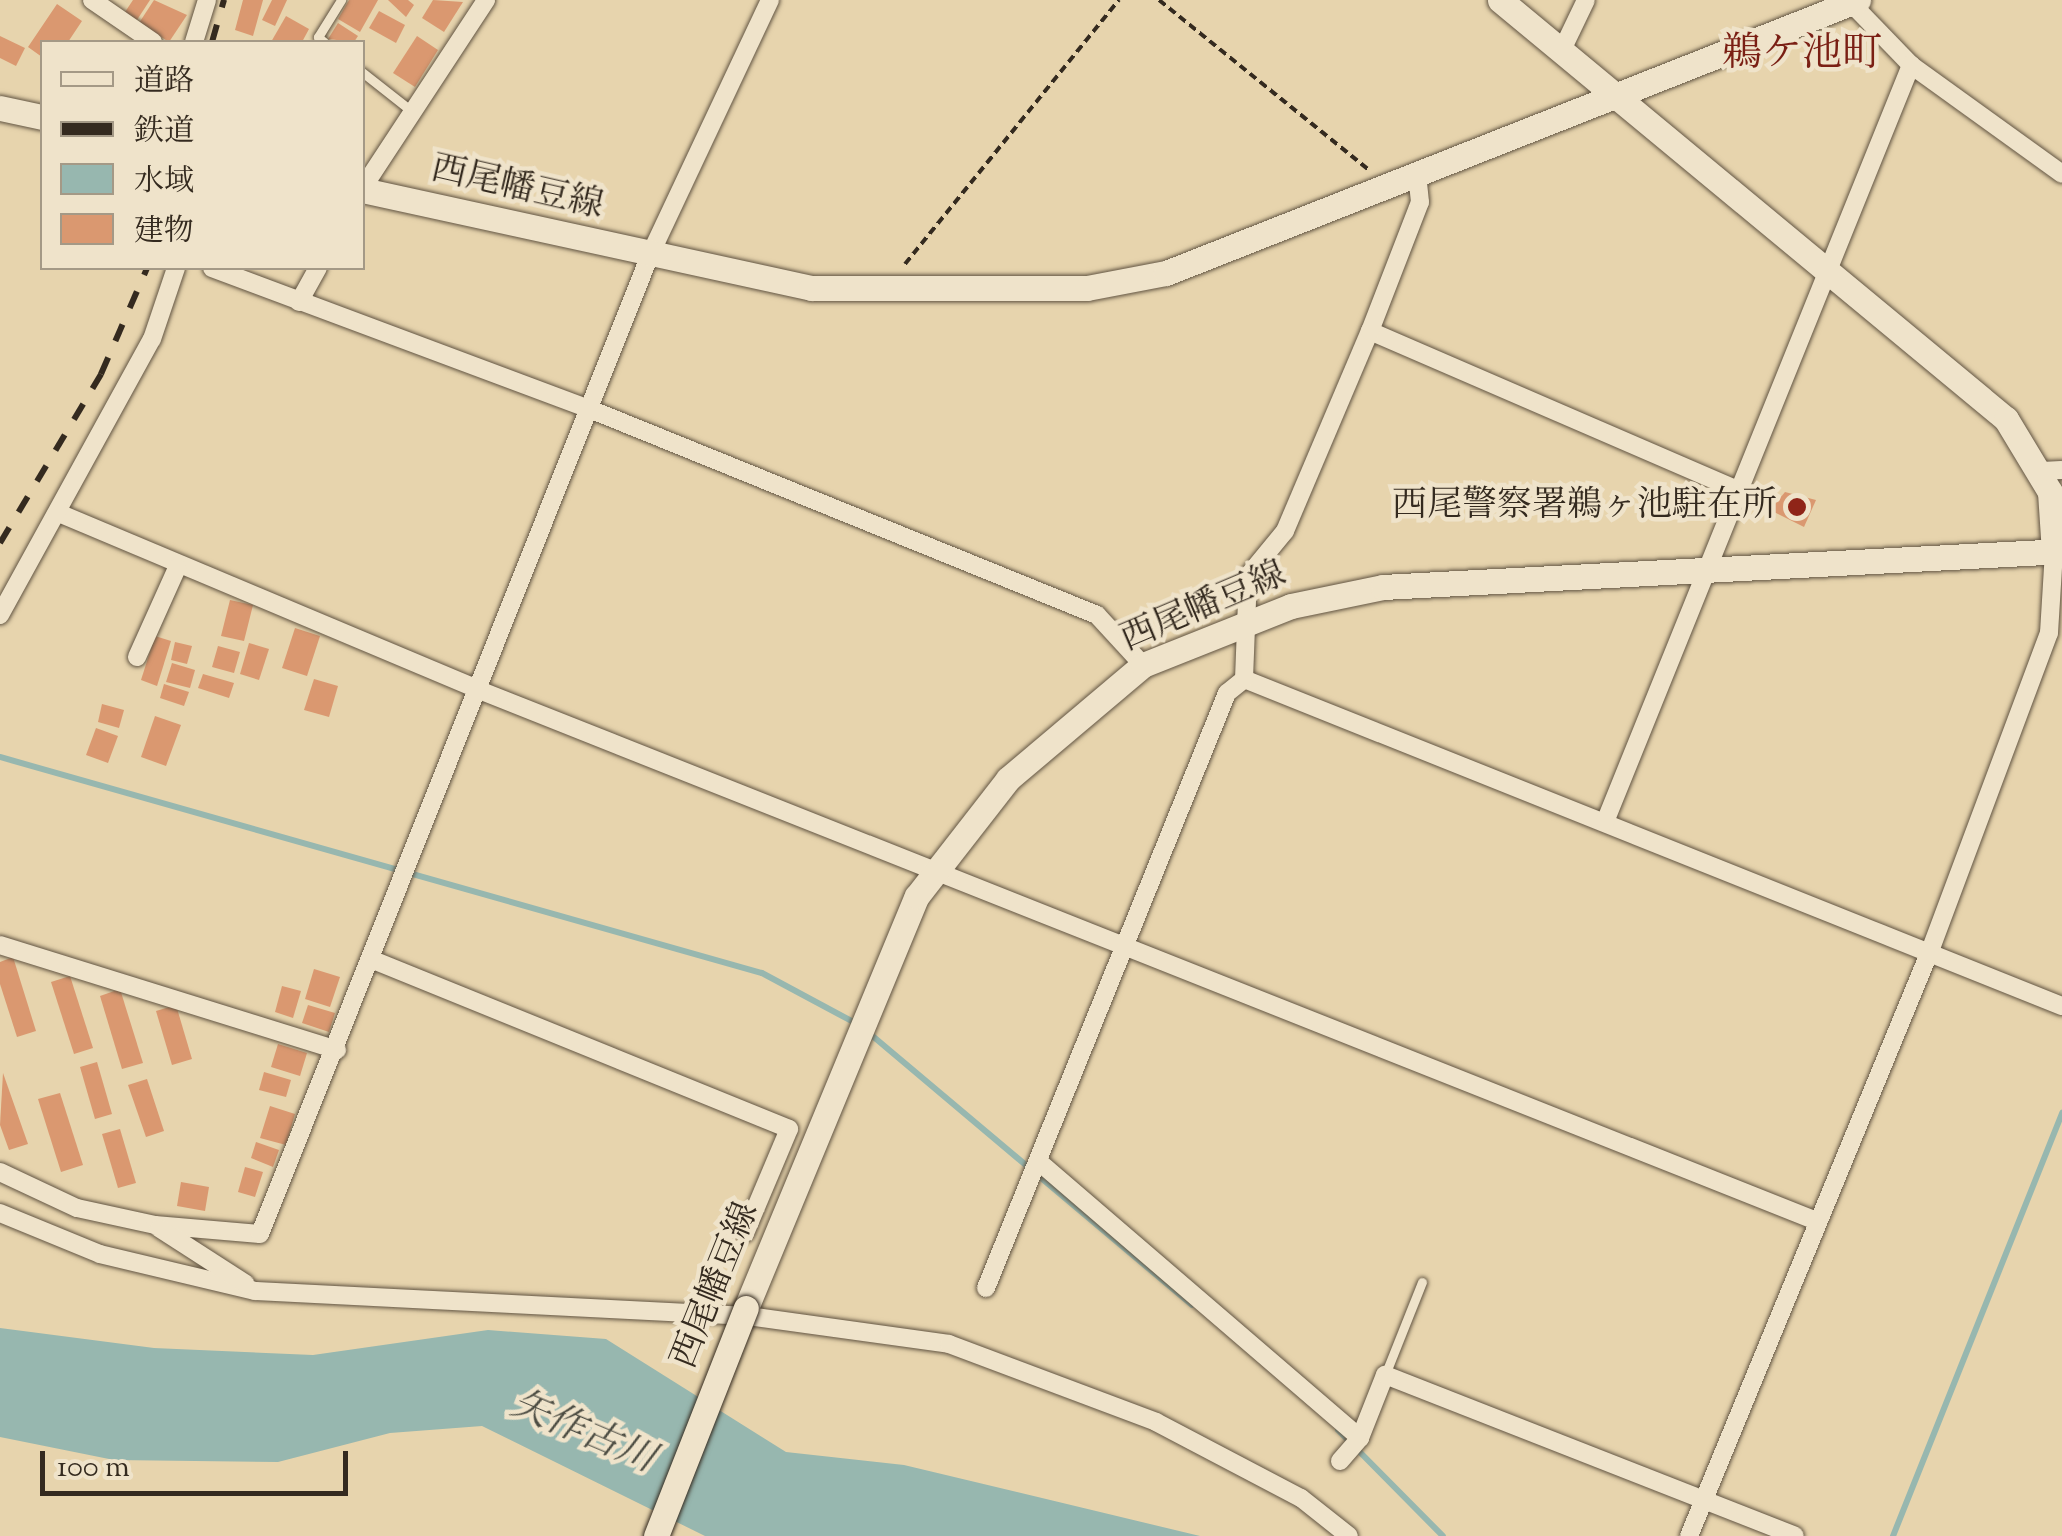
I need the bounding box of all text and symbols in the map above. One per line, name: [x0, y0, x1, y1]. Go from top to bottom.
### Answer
district label: 鵜ケ池町: [1722, 32, 1882, 80]
legend: [40, 40, 365, 270]
text: 道路: [134, 61, 194, 104]
text: 鉄道: [134, 111, 194, 154]
street label: 西尾幡豆線: [427, 149, 607, 229]
text: 水域: [134, 161, 194, 204]
text: 建物: [134, 211, 194, 254]
place label: 西尾警察署鵜ヶ池駐在所: [1392, 486, 1777, 528]
marker: 西尾警察署鵜ヶ池駐在所: [1786, 496, 1808, 518]
street label: 西尾幡豆線: [1115, 554, 1293, 662]
street label: 西尾幡豆線: [665, 1197, 769, 1375]
water label: 矢作古川: [503, 1383, 661, 1485]
scale bar: [45, 1431, 352, 1493]
text: 100 m: [57, 1447, 130, 1490]

